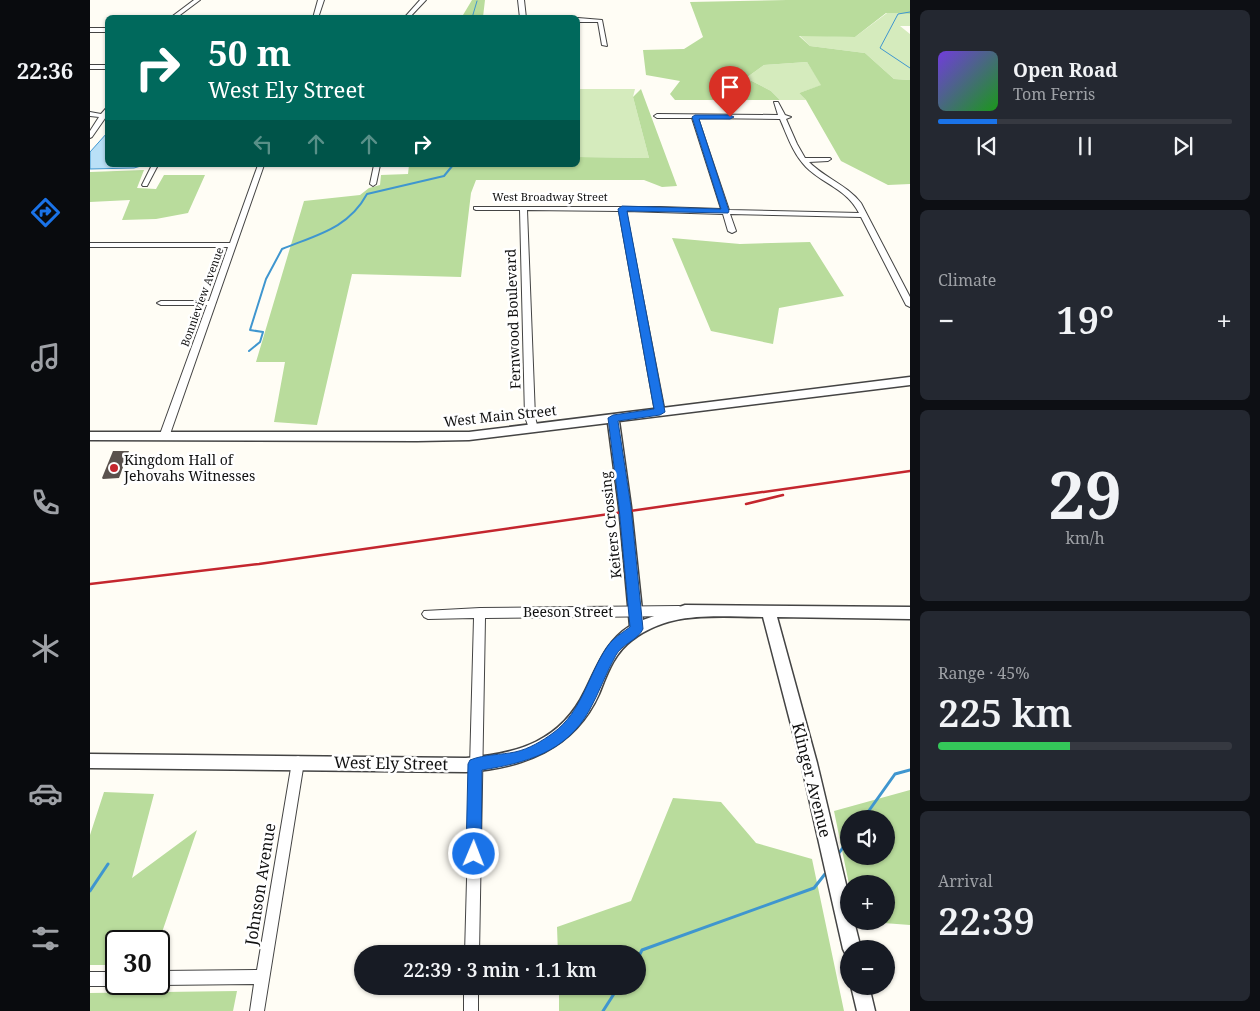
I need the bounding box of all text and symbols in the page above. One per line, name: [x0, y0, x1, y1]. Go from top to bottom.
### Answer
text: 50 m: [208, 29, 291, 76]
icon: right: [125, 35, 190, 100]
text: 22:36: [17, 55, 73, 85]
text: Open Road: [1013, 57, 1118, 83]
pin: [709, 66, 751, 117]
icon: arrive: [716, 73, 744, 101]
text: West Ely Street: [208, 74, 365, 104]
text: Tom Ferris: [1013, 83, 1095, 105]
icon: left: [249, 130, 277, 158]
icon: ahead: [302, 130, 330, 158]
icon: ahead: [355, 130, 383, 158]
icon: right: [408, 130, 436, 158]
icon: previous: [973, 132, 1001, 160]
icon: pause: [1071, 132, 1099, 160]
icon: next: [1169, 132, 1197, 160]
street label: West Broadway Street: [492, 189, 608, 204]
icon: directions: [28, 195, 63, 230]
street label: Bonnieview Avenue: [177, 245, 226, 349]
street label: Fernwood Boulevard: [501, 248, 524, 390]
text: Climate: [938, 269, 996, 291]
text: 19°: [1056, 293, 1114, 345]
text: −: [938, 301, 954, 339]
text: +: [1216, 301, 1232, 339]
icon: music: [28, 340, 63, 375]
street label: West Main Street: [443, 400, 557, 431]
place label: Kingdom Hall of Jehovahs Witnesses: [123, 450, 255, 485]
text: 29: [1048, 450, 1122, 538]
marker: Kingdom Hall of Jehovahs Witnesses: [108, 462, 120, 474]
street label: Keiters Crossing: [595, 470, 626, 579]
icon: phone: [28, 485, 63, 520]
text: km/h: [1065, 527, 1105, 549]
street label: Beeson Street: [523, 602, 613, 621]
icon: climate: [28, 631, 63, 666]
text: Range · 45%: [938, 662, 1030, 684]
text: 225 km: [938, 686, 1072, 738]
street label: Klinger Avenue: [787, 720, 837, 840]
street label: West Ely Street: [334, 751, 449, 775]
icon: car: [28, 776, 63, 811]
map controls: [840, 810, 895, 995]
button: sound: [840, 810, 895, 865]
street label: Johnson Avenue: [239, 821, 281, 948]
position arrow: [447, 827, 499, 879]
text: Arrival: [938, 870, 993, 892]
button: +: [840, 875, 895, 930]
text: 22:39: [938, 894, 1035, 946]
icon: filters: [28, 921, 63, 956]
speed limit sign: 30: [105, 930, 170, 995]
button: −: [840, 940, 895, 995]
text: 22:39 · 3 min · 1.1 km: [403, 957, 597, 983]

